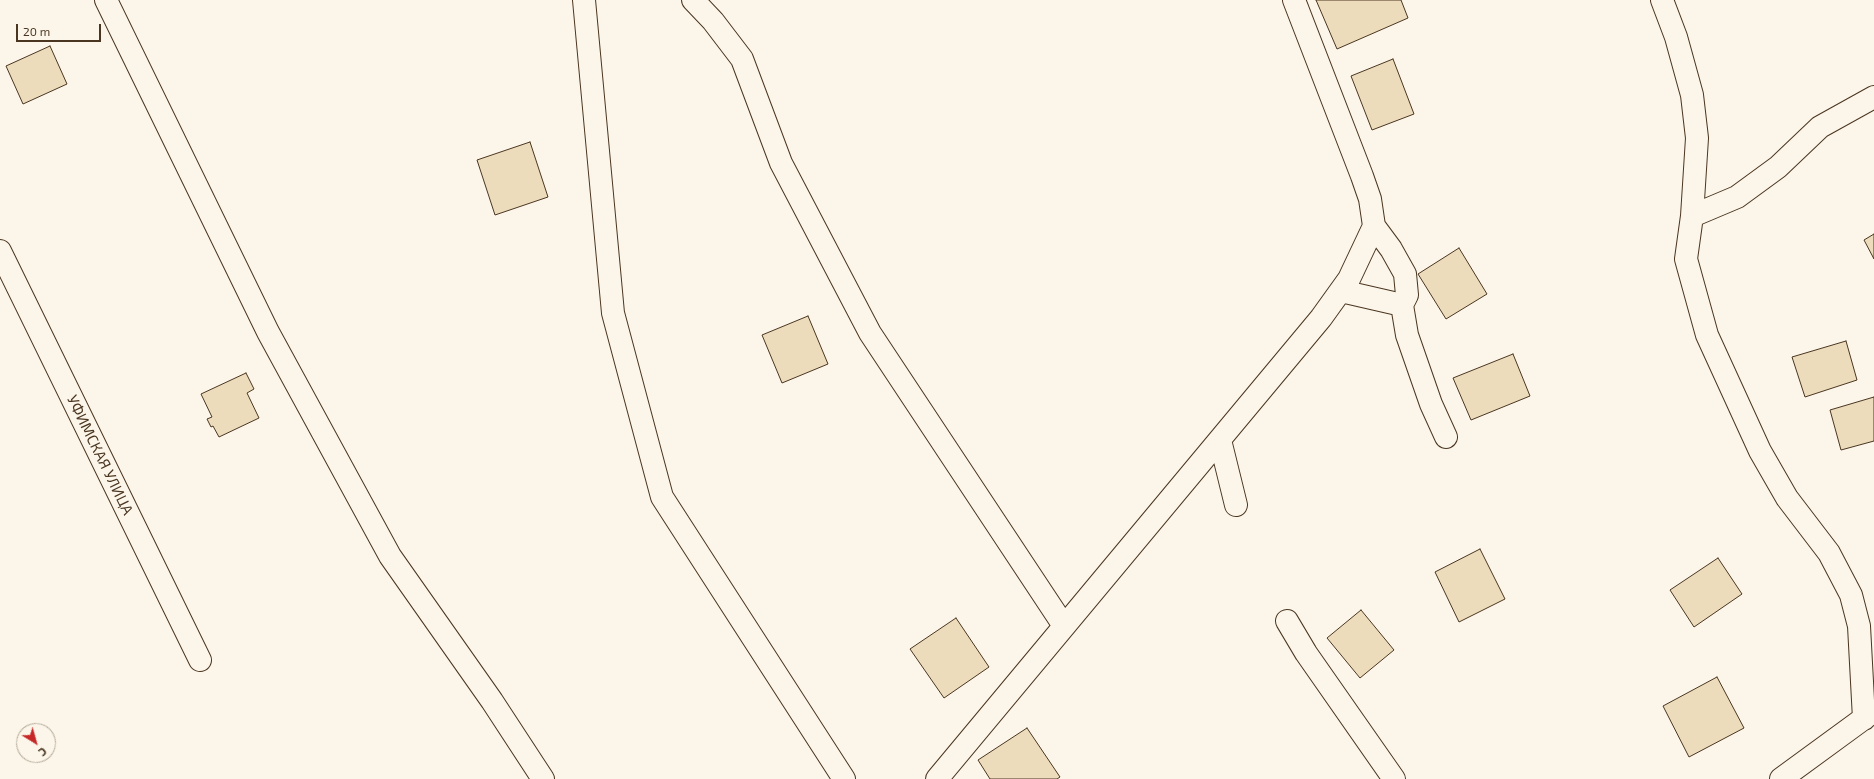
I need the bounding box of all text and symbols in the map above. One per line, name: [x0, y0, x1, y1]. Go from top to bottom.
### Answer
scale bar: [18, 16, 103, 42]
text: 20 m: [23, 24, 50, 38]
street label: УФИМСКАЯ УЛИЦА: [63, 392, 137, 518]
north arrow: [16, 723, 56, 763]
text: С: [36, 745, 49, 759]

